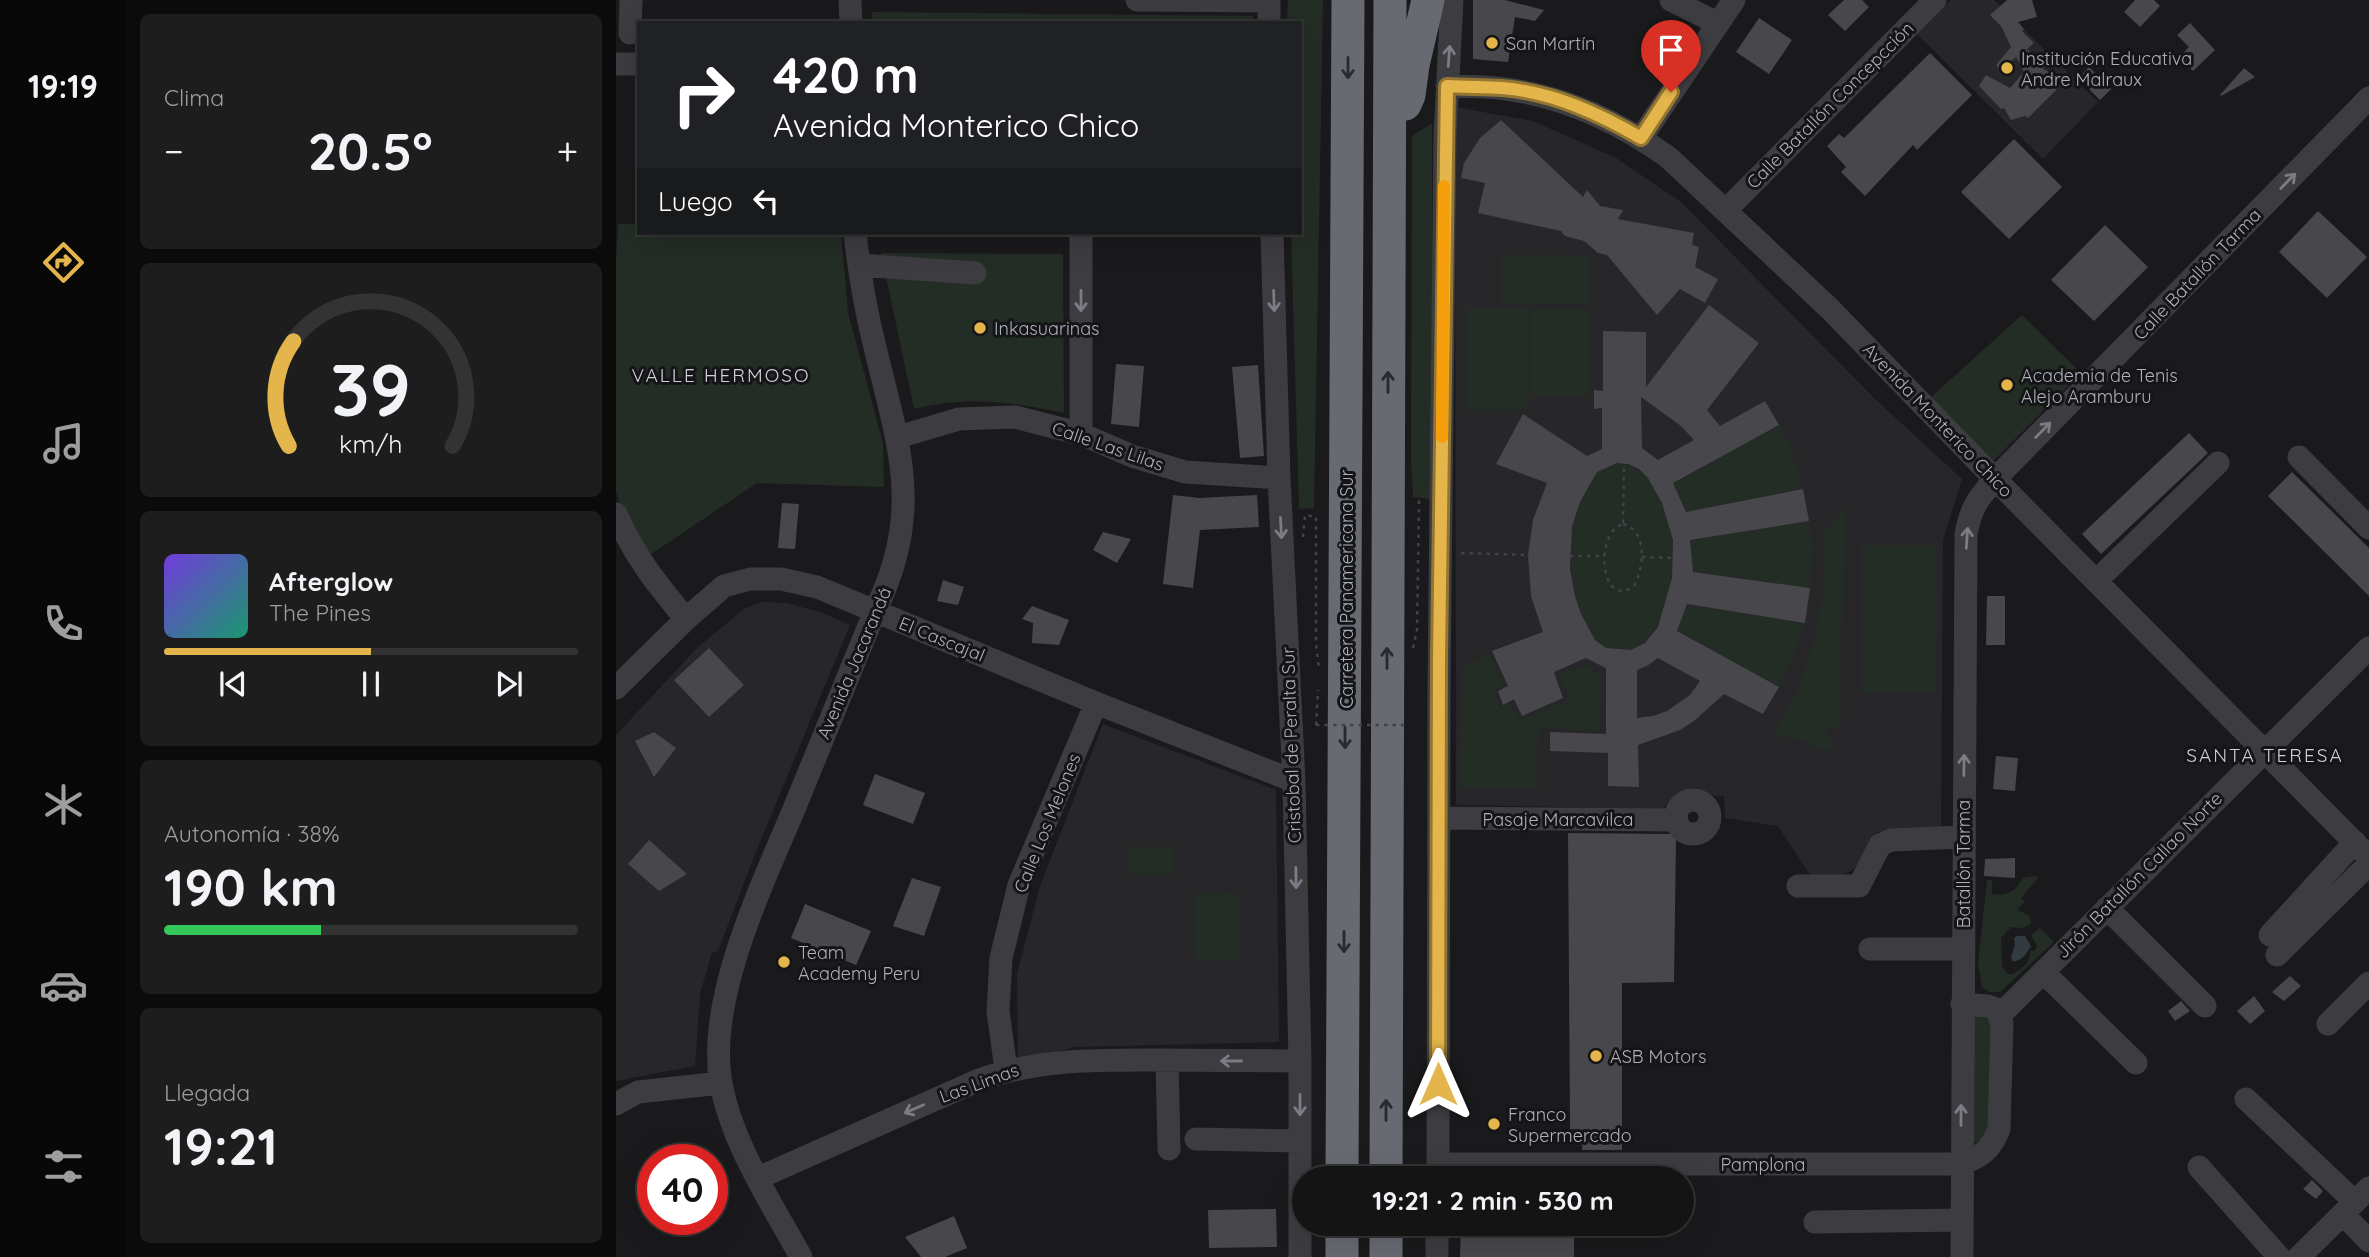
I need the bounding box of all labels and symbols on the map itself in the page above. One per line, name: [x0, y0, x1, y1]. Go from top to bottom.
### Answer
street label: Calle Batallón Concepcción: [1742, 17, 1918, 193]
pin: [1641, 20, 1701, 92]
place label: San Martín: [1506, 32, 1595, 55]
marker: San Martín: [1484, 35, 1500, 51]
one-way arrow: [1443, 45, 1456, 68]
place label: Institución Educativa Andre Malraux: [2021, 47, 2192, 91]
one-way arrow: [1341, 56, 1355, 79]
marker: Institución Educativa Andre Malraux: [1999, 60, 2015, 76]
one-way arrow: [2279, 172, 2296, 189]
street label: Calle Batallón Tarma: [2128, 203, 2266, 345]
one-way arrow: [1074, 289, 1088, 312]
one-way arrow: [1268, 289, 1281, 312]
place label: Inkasuarinas: [994, 317, 1100, 340]
marker: Inkasuarinas: [972, 320, 988, 336]
street label: Avenida Monterico Chico: [1858, 338, 2018, 502]
district label: VALLE HERMOSO: [631, 363, 811, 387]
place label: Academia de Tenis Alejo Aramburu: [2021, 364, 2178, 408]
one-way arrow: [1381, 370, 1395, 393]
marker: Academia de Tenis Alejo Aramburu: [1999, 377, 2015, 393]
street label: Calle Las Lilas: [1049, 416, 1167, 476]
one-way arrow: [2034, 422, 2051, 439]
street label: Carretera Panamericana Sur: [1335, 469, 1358, 709]
one-way arrow: [1275, 517, 1288, 540]
one-way arrow: [1960, 527, 1973, 550]
street label: Avenida Jacarandá: [812, 583, 896, 743]
street label: El Cascajal: [896, 611, 988, 667]
street label: Cristobal de Peralta Sur: [1276, 646, 1306, 844]
one-way arrow: [1380, 647, 1394, 670]
one-way arrow: [1338, 726, 1352, 749]
district label: SANTA TERESA: [2186, 743, 2344, 767]
street label: Calle Los Melones: [1009, 750, 1085, 896]
one-way arrow: [1957, 754, 1971, 777]
street label: Jirón Batallón Callao Norte: [2051, 787, 2227, 963]
street label: Batallón Tarma: [1952, 800, 1975, 928]
street label: Pasaje Marcavilca: [1483, 808, 1633, 831]
one-way arrow: [1289, 866, 1302, 889]
one-way arrow: [1337, 930, 1351, 953]
place label: Team Academy Peru: [798, 941, 920, 985]
marker: Team Academy Peru: [776, 954, 792, 970]
place label: ASB Motors: [1610, 1045, 1706, 1068]
position arrow: [1401, 1047, 1475, 1121]
marker: ASB Motors: [1588, 1048, 1604, 1064]
one-way arrow: [1220, 1054, 1243, 1068]
street label: Las Limas: [936, 1058, 1022, 1108]
one-way arrow: [1293, 1094, 1307, 1117]
one-way arrow: [1380, 1098, 1393, 1121]
one-way arrow: [904, 1103, 926, 1116]
place label: Franco Supermercado: [1508, 1103, 1632, 1147]
one-way arrow: [1954, 1104, 1968, 1127]
marker: Franco Supermercado: [1486, 1116, 1502, 1132]
speed limit sign: 40: [637, 1144, 728, 1235]
street label: Pamplona: [1720, 1153, 1806, 1176]

